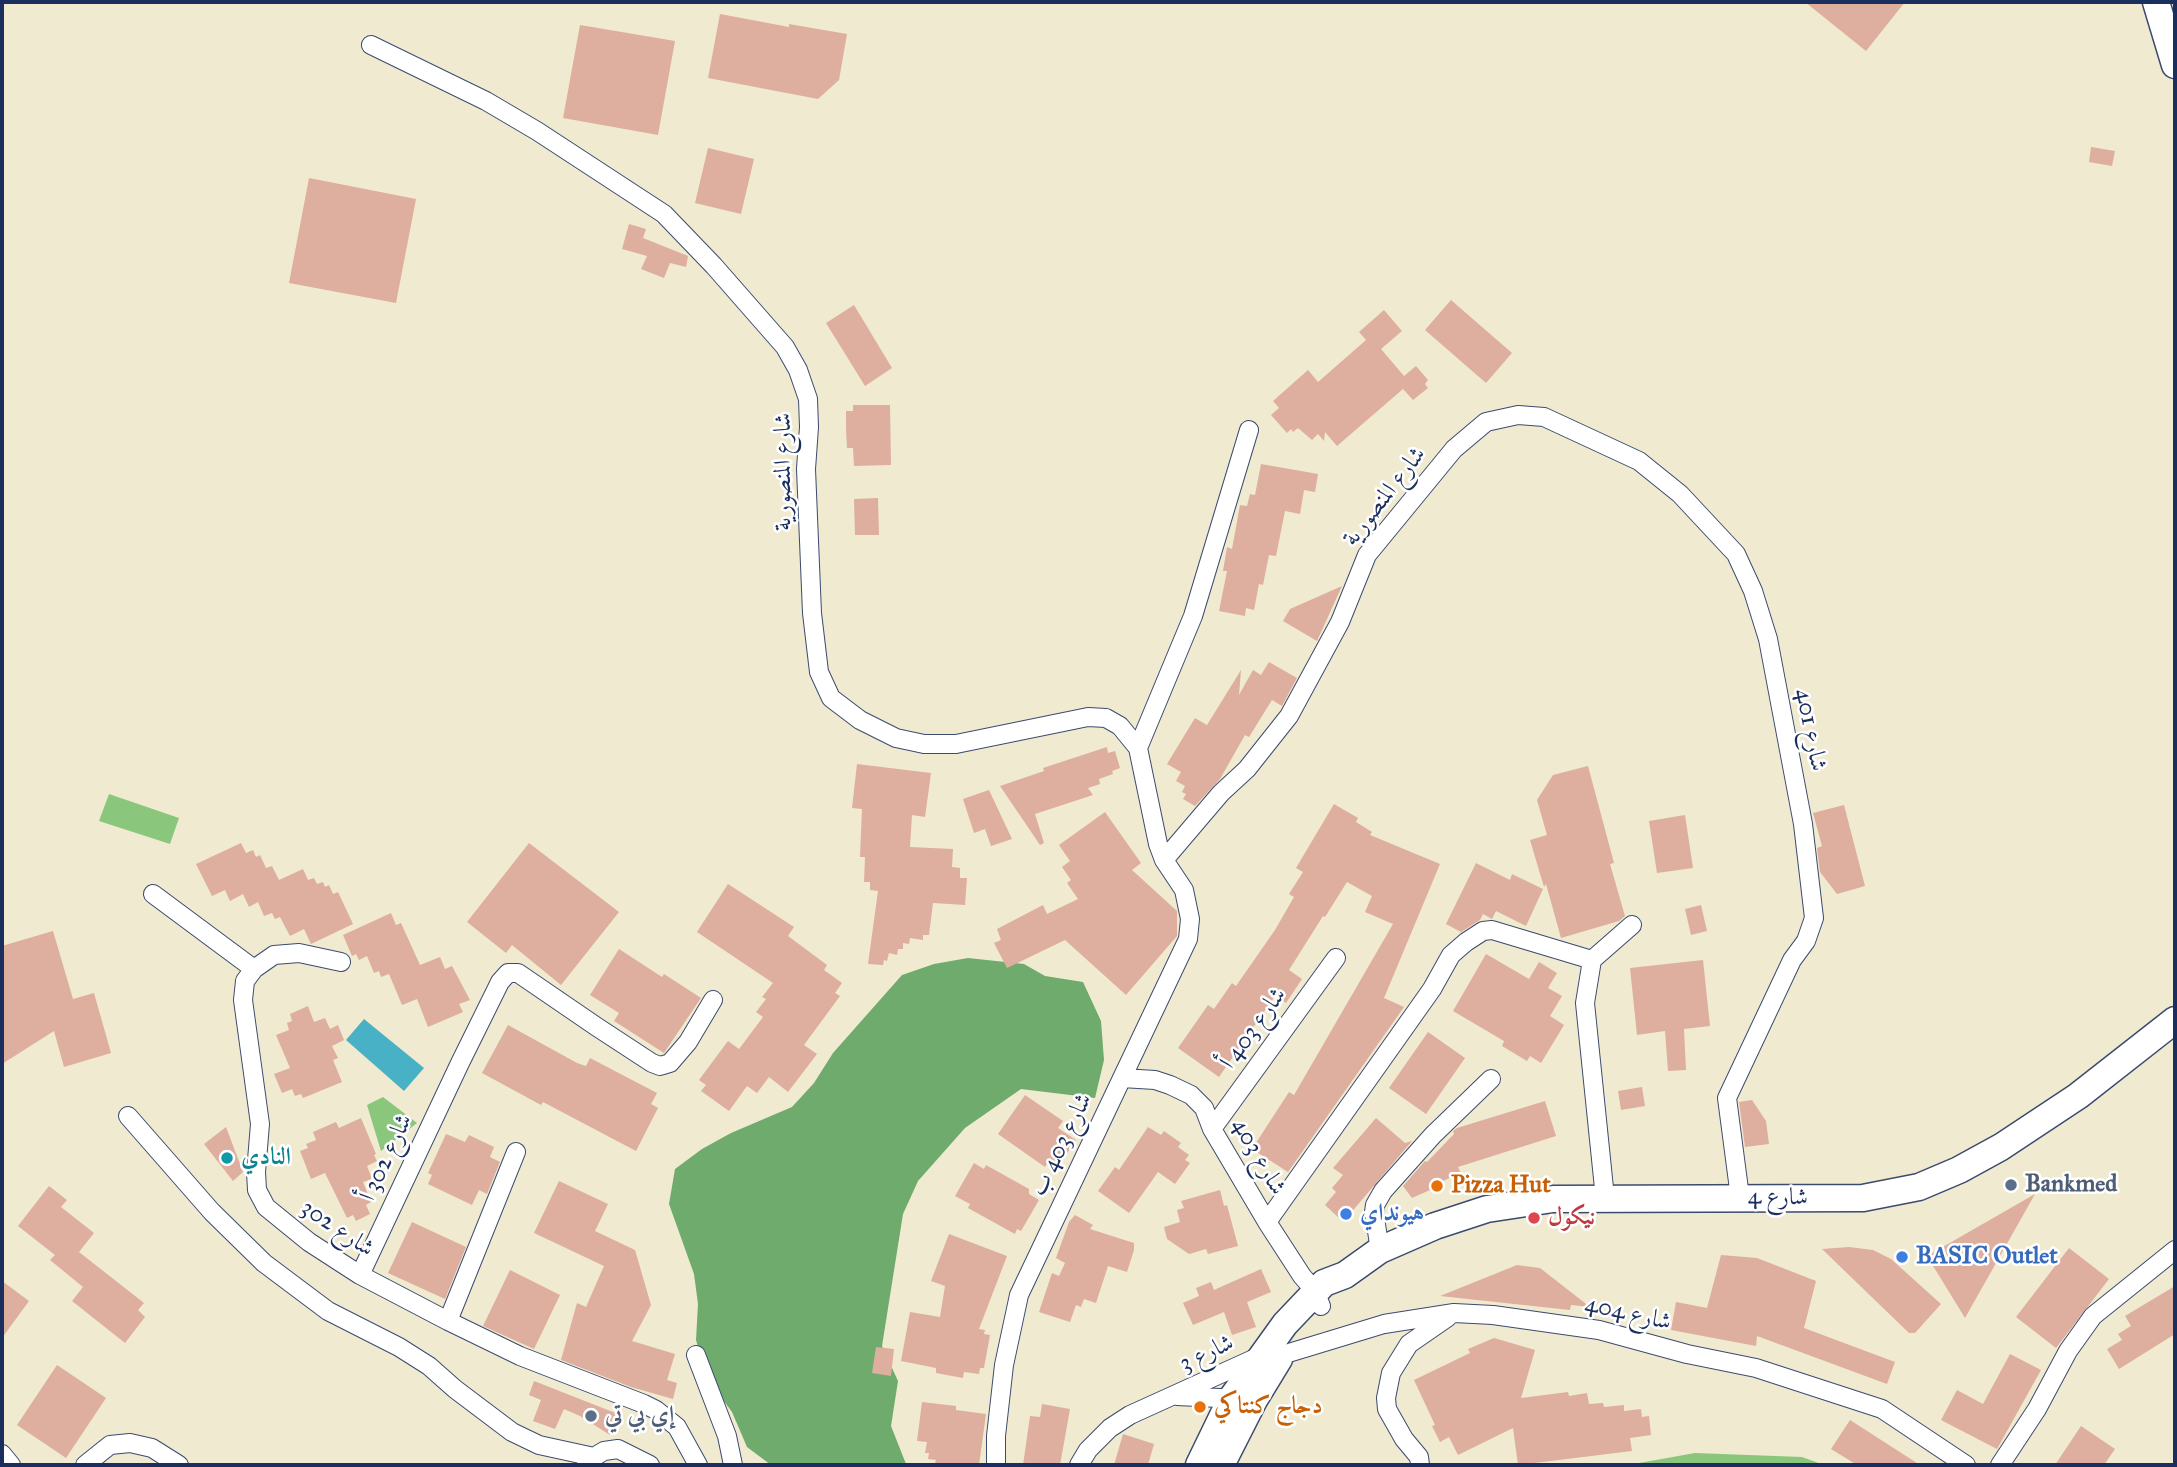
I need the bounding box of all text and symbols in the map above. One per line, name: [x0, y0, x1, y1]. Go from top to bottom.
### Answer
street label: شارع المنصورية: [770, 413, 798, 531]
street label: شارع المنصورية: [1337, 442, 1433, 552]
street label: شارع 401: [1788, 686, 1832, 774]
street label: شارع 403 أ: [1215, 982, 1293, 1076]
street label: شارع 403 ب: [1025, 1089, 1099, 1201]
street label: شارع 302 أ: [354, 1110, 420, 1206]
street label: شارع 403: [1225, 1114, 1291, 1200]
place label: النادي: [241, 1144, 291, 1172]
marker: النادي: [219, 1150, 235, 1166]
place label: Bankmed: [2025, 1171, 2117, 1199]
place label: Pizza Hut: [1451, 1172, 1551, 1200]
marker: Bankmed: [2003, 1177, 2019, 1193]
marker: Pizza Hut: [1429, 1178, 1445, 1194]
street label: شارع 4: [1748, 1183, 1808, 1213]
street label: شارع 302: [295, 1194, 379, 1264]
place label: هيونداي: [1360, 1200, 1424, 1228]
place label: نيكول: [1548, 1204, 1595, 1232]
marker: هيونداي: [1338, 1206, 1354, 1222]
marker: نيكول: [1526, 1210, 1542, 1226]
place label: BASIC Outlet: [1916, 1243, 2058, 1271]
marker: BASIC Outlet: [1894, 1249, 1910, 1265]
street label: شارع 404: [1582, 1290, 1674, 1338]
street label: شارع 3: [1175, 1329, 1239, 1379]
place label: دجاج كنتاكي: [1214, 1393, 1322, 1421]
marker: دجاج كنتاكي: [1192, 1399, 1208, 1415]
place label: إي بي تي: [605, 1402, 674, 1430]
marker: إي بي تي: [583, 1408, 599, 1424]

